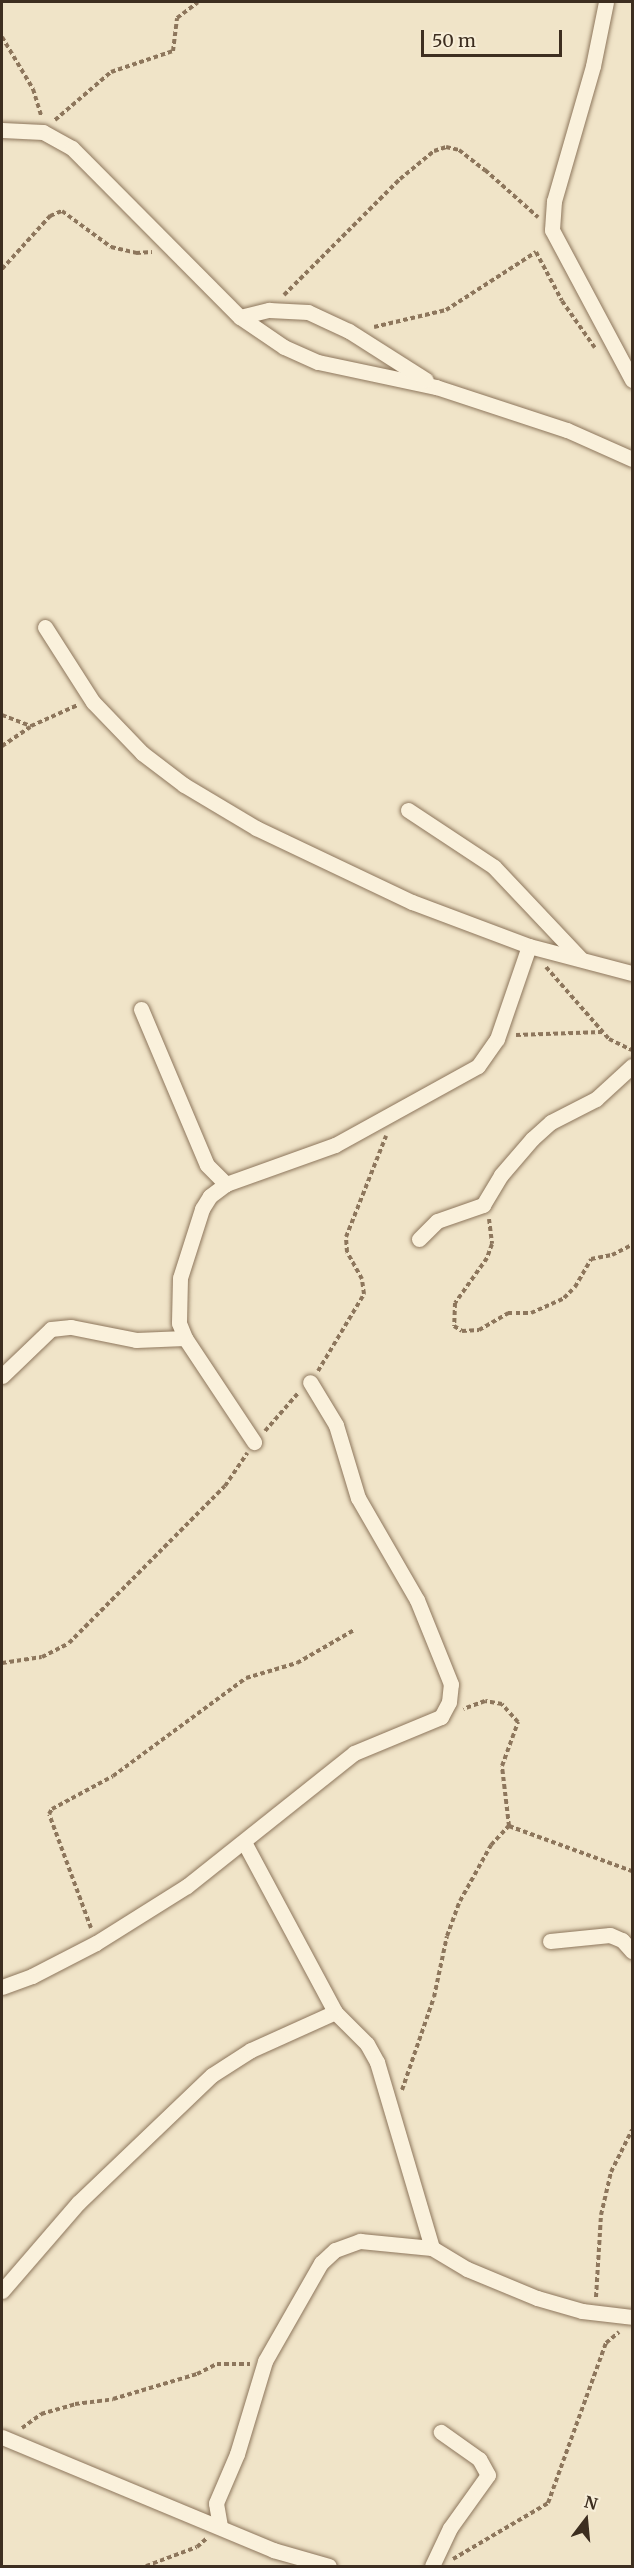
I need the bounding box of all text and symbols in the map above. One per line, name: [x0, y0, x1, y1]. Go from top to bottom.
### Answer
scale bar: [424, 18, 565, 56]
text: 50 m: [432, 29, 476, 52]
north arrow: [556, 2490, 616, 2550]
text: N: [582, 2491, 600, 2514]

